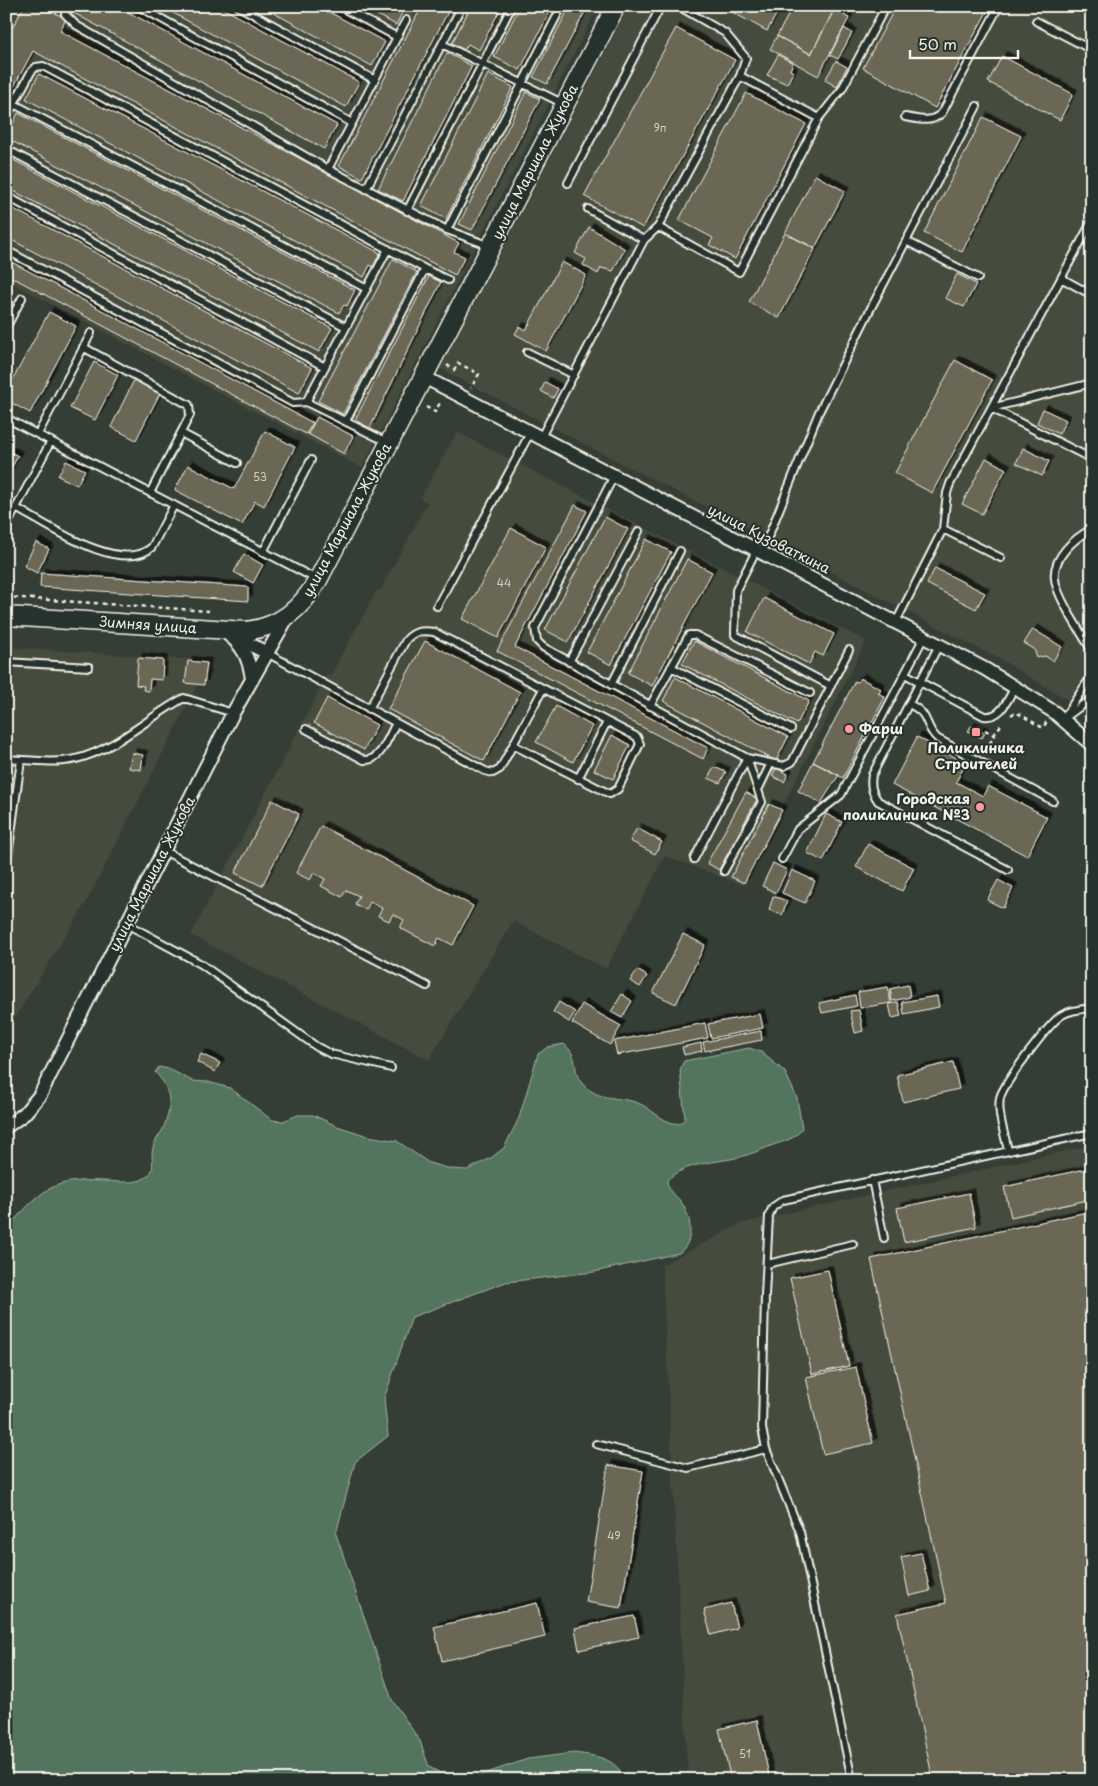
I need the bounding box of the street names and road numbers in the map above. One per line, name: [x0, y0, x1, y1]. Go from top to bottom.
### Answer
street label: улица Маршала Жукова: [486, 80, 583, 243]
street label: улица Маршала Жукова: [297, 439, 396, 601]
street label: улица Кузоваткина: [704, 499, 834, 579]
street label: Зимняя улица: [99, 611, 197, 638]
street label: улица Маршала Жукова: [103, 792, 200, 955]

